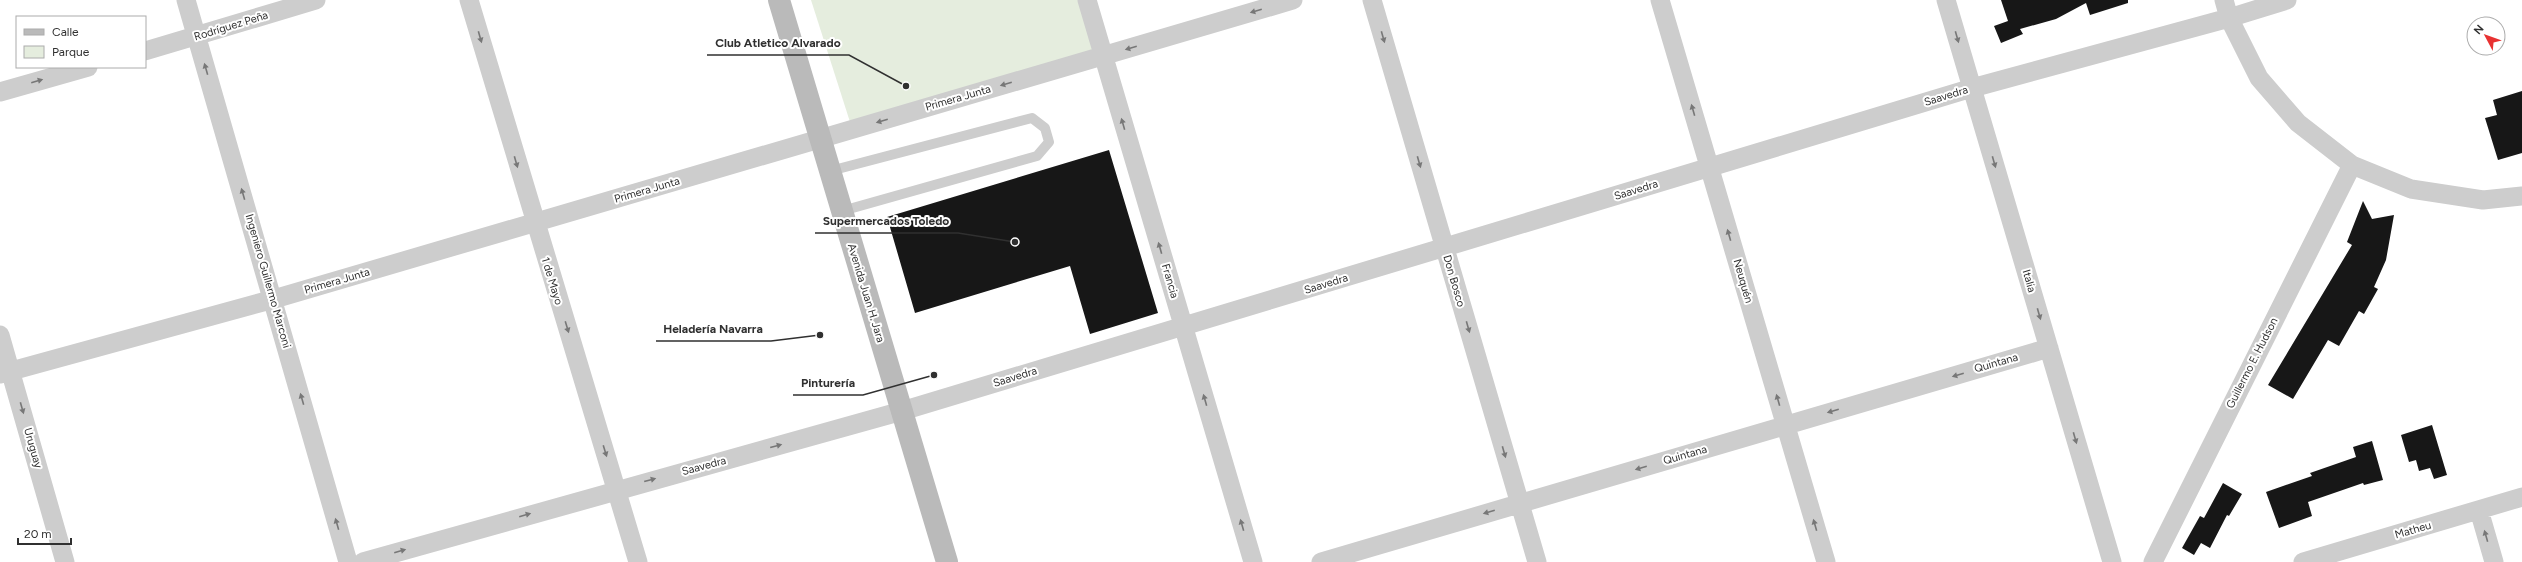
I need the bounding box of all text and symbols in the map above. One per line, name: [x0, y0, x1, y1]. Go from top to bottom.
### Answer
one-way arrow: [1249, 8, 1261, 14]
street label: Rodríguez Peña: [192, 9, 270, 43]
legend: [16, 16, 146, 68]
north arrow: [2466, 16, 2506, 56]
text: N: [2471, 22, 2487, 37]
text: Calle: [52, 25, 79, 39]
callout: Club Atletico Alvarado: [707, 31, 849, 55]
one-way arrow: [477, 32, 483, 44]
one-way arrow: [1380, 32, 1386, 44]
one-way arrow: [1954, 32, 1960, 44]
text: Club Atletico Alvarado: [715, 36, 841, 50]
text: Parque: [52, 45, 90, 59]
one-way arrow: [1125, 45, 1137, 51]
one-way arrow: [203, 63, 209, 75]
one-way arrow: [32, 78, 44, 84]
one-way arrow: [1000, 81, 1012, 87]
street label: Primera Junta: [924, 82, 992, 114]
street label: Saavedra: [1922, 83, 1970, 109]
one-way arrow: [1690, 104, 1696, 116]
one-way arrow: [1120, 117, 1126, 129]
one-way arrow: [875, 118, 887, 124]
one-way arrow: [513, 156, 519, 168]
one-way arrow: [1416, 156, 1422, 168]
one-way arrow: [1991, 156, 1997, 168]
street label: Primera Junta: [613, 174, 681, 206]
street label: Saavedra: [1612, 177, 1660, 203]
one-way arrow: [240, 187, 246, 199]
callout: Supermercados Toledo: [815, 209, 958, 233]
street label: Ingeniero Guillermo Marconi: [243, 212, 293, 350]
text: Supermercados Toledo: [823, 214, 949, 228]
one-way arrow: [1726, 229, 1732, 241]
street label: Avenida Juan H. Jara: [845, 242, 887, 344]
one-way arrow: [1157, 242, 1163, 254]
street label: Don Bosco: [1440, 254, 1468, 308]
street label: 1 de Mayo: [539, 256, 565, 306]
street label: Neuquén: [1731, 257, 1755, 305]
street label: Francia: [1159, 262, 1181, 300]
street label: Primera Junta: [303, 265, 371, 297]
street label: Italia: [2020, 268, 2038, 294]
street label: Saavedra: [1302, 271, 1350, 297]
one-way arrow: [2036, 308, 2042, 320]
street label: Guillermo E. Hudson: [2223, 315, 2281, 411]
callout: Heladería Navarra: [656, 317, 771, 341]
one-way arrow: [564, 321, 570, 333]
one-way arrow: [1465, 321, 1471, 333]
text: Heladería Navarra: [663, 322, 763, 336]
street label: Quintana: [1973, 351, 2019, 375]
street label: Saavedra: [991, 364, 1039, 390]
callout: Pinturería: [793, 371, 863, 395]
one-way arrow: [1951, 372, 1963, 378]
text: Pinturería: [801, 376, 855, 390]
one-way arrow: [299, 393, 305, 405]
one-way arrow: [1202, 394, 1208, 406]
one-way arrow: [1775, 394, 1781, 406]
one-way arrow: [19, 402, 25, 414]
one-way arrow: [1827, 408, 1839, 414]
street label: Uruguay: [21, 426, 45, 470]
one-way arrow: [2072, 433, 2078, 445]
one-way arrow: [770, 443, 782, 449]
street label: Quintana: [1662, 443, 1708, 467]
one-way arrow: [602, 445, 608, 457]
one-way arrow: [1501, 446, 1507, 458]
street label: Saavedra: [680, 454, 728, 478]
one-way arrow: [1635, 465, 1647, 471]
one-way arrow: [645, 477, 657, 483]
one-way arrow: [1483, 509, 1495, 515]
one-way arrow: [519, 512, 532, 518]
one-way arrow: [334, 518, 340, 530]
one-way arrow: [1239, 518, 1245, 530]
one-way arrow: [1812, 518, 1818, 530]
street label: Matheu: [2393, 519, 2433, 541]
scale bar: [18, 520, 71, 546]
text: 20 m: [24, 527, 52, 541]
one-way arrow: [2483, 530, 2489, 542]
one-way arrow: [395, 548, 407, 554]

